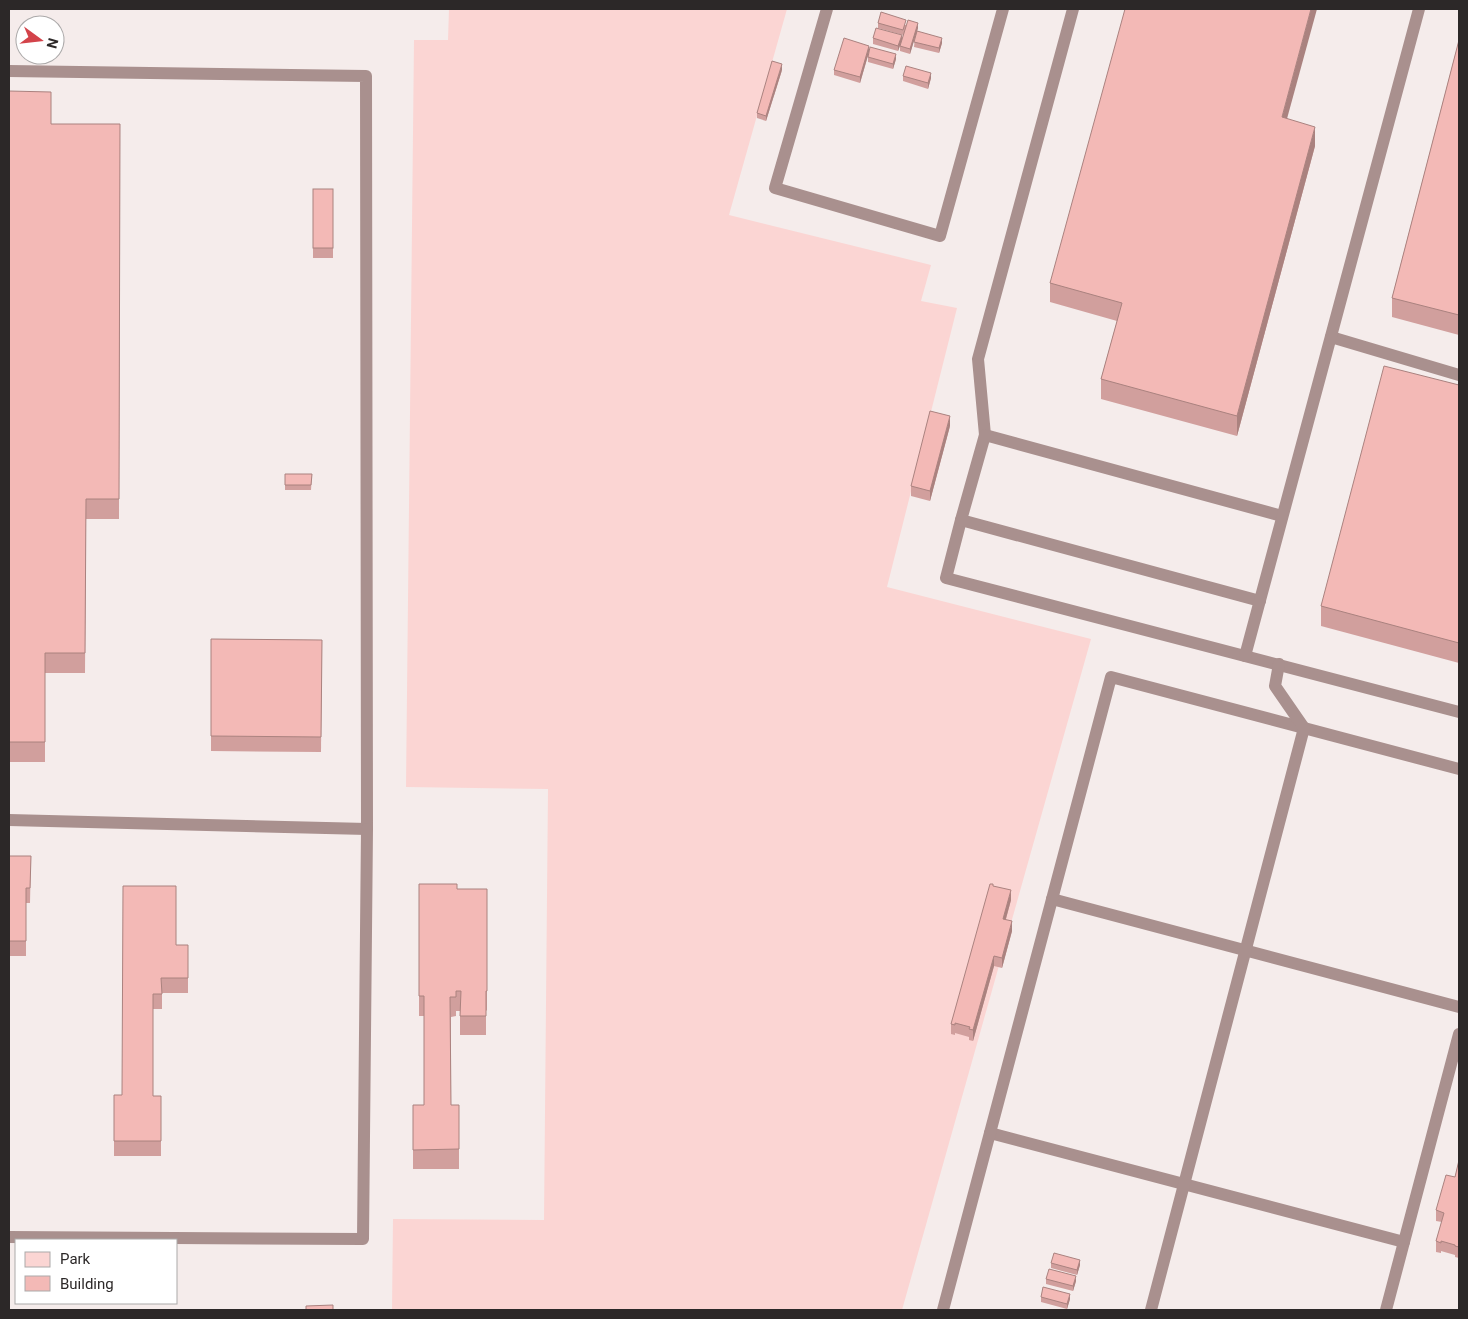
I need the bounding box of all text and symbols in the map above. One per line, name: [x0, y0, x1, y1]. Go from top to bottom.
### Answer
north arrow: [15, 15, 65, 65]
text: N: [44, 37, 62, 50]
legend: [15, 1239, 178, 1304]
text: Park: [60, 1250, 91, 1268]
text: Building: [60, 1275, 114, 1293]

